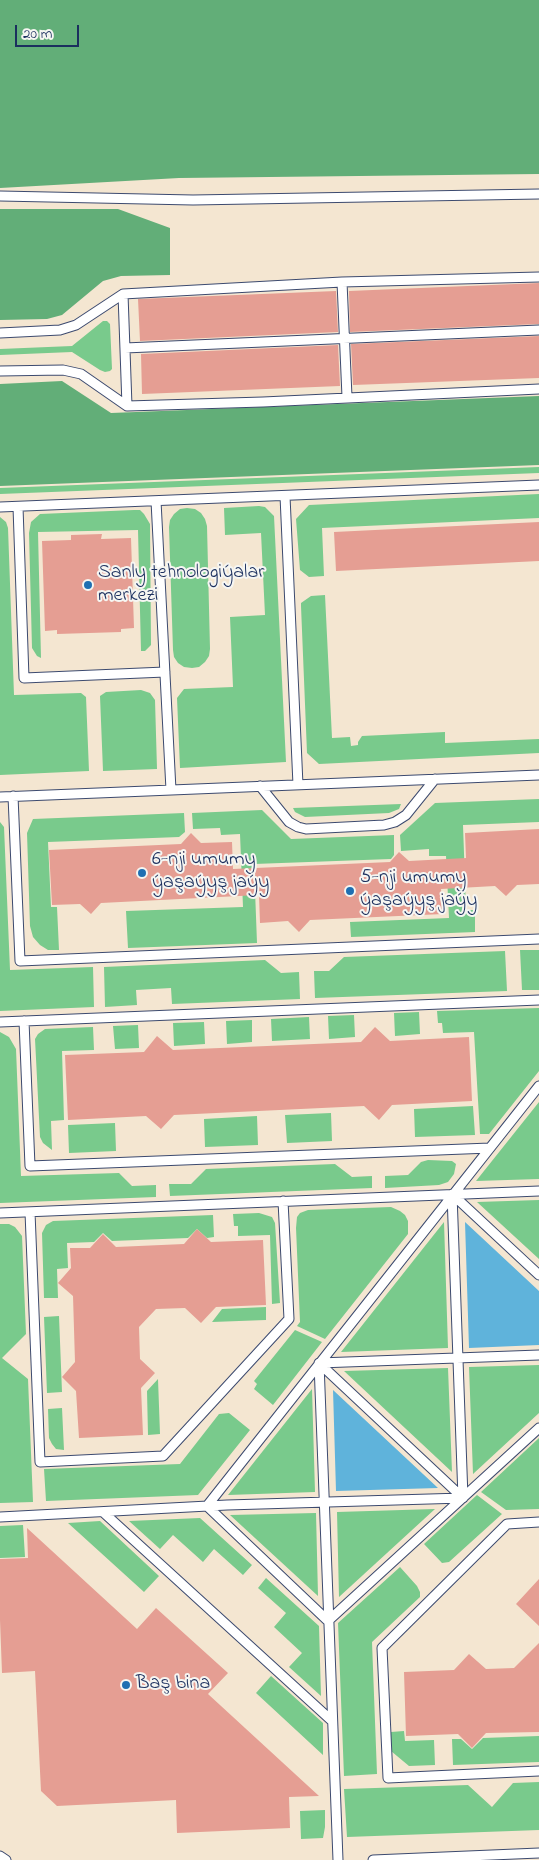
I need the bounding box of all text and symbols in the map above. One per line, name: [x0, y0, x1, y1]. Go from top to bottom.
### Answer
scale bar: [18, 15, 81, 47]
text: 20 m: [23, 23, 52, 45]
place label: Sanly tehnologiýalar merkezi: [98, 562, 264, 609]
marker: Sanly tehnologiýalar merkezi: [82, 579, 94, 591]
place label: 6-nji umumy ýaşaýyş jaýy: [152, 849, 269, 896]
marker: 6-nji umumy ýaşaýyş jaýy: [136, 867, 148, 879]
place label: 5-nji umumy ýaşaýyş jaýy: [360, 867, 477, 914]
marker: 5-nji umumy ýaşaýyş jaýy: [344, 885, 356, 897]
place label: Baş bina: [136, 1673, 210, 1697]
marker: Baş bina: [120, 1679, 132, 1691]

